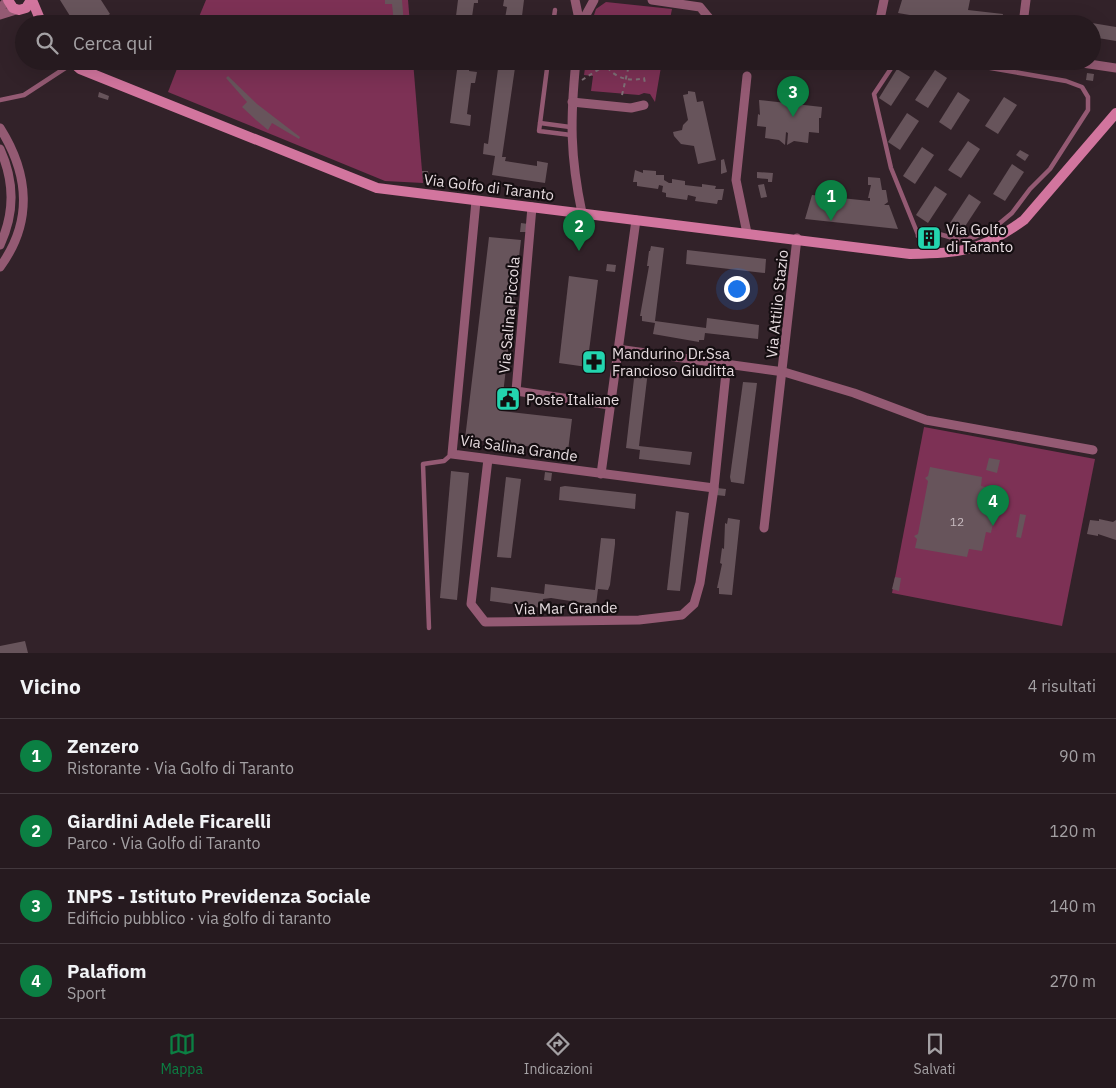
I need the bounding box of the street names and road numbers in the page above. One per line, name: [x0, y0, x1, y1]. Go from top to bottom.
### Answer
street label: Via Golfo di Taranto: [423, 170, 555, 204]
street label: Via Attilio Stazio: [762, 249, 792, 359]
street label: Via Salina Piccola: [494, 256, 524, 374]
street label: Via Salina Grande: [459, 430, 579, 466]
street label: Via Mar Grande: [514, 598, 618, 618]

